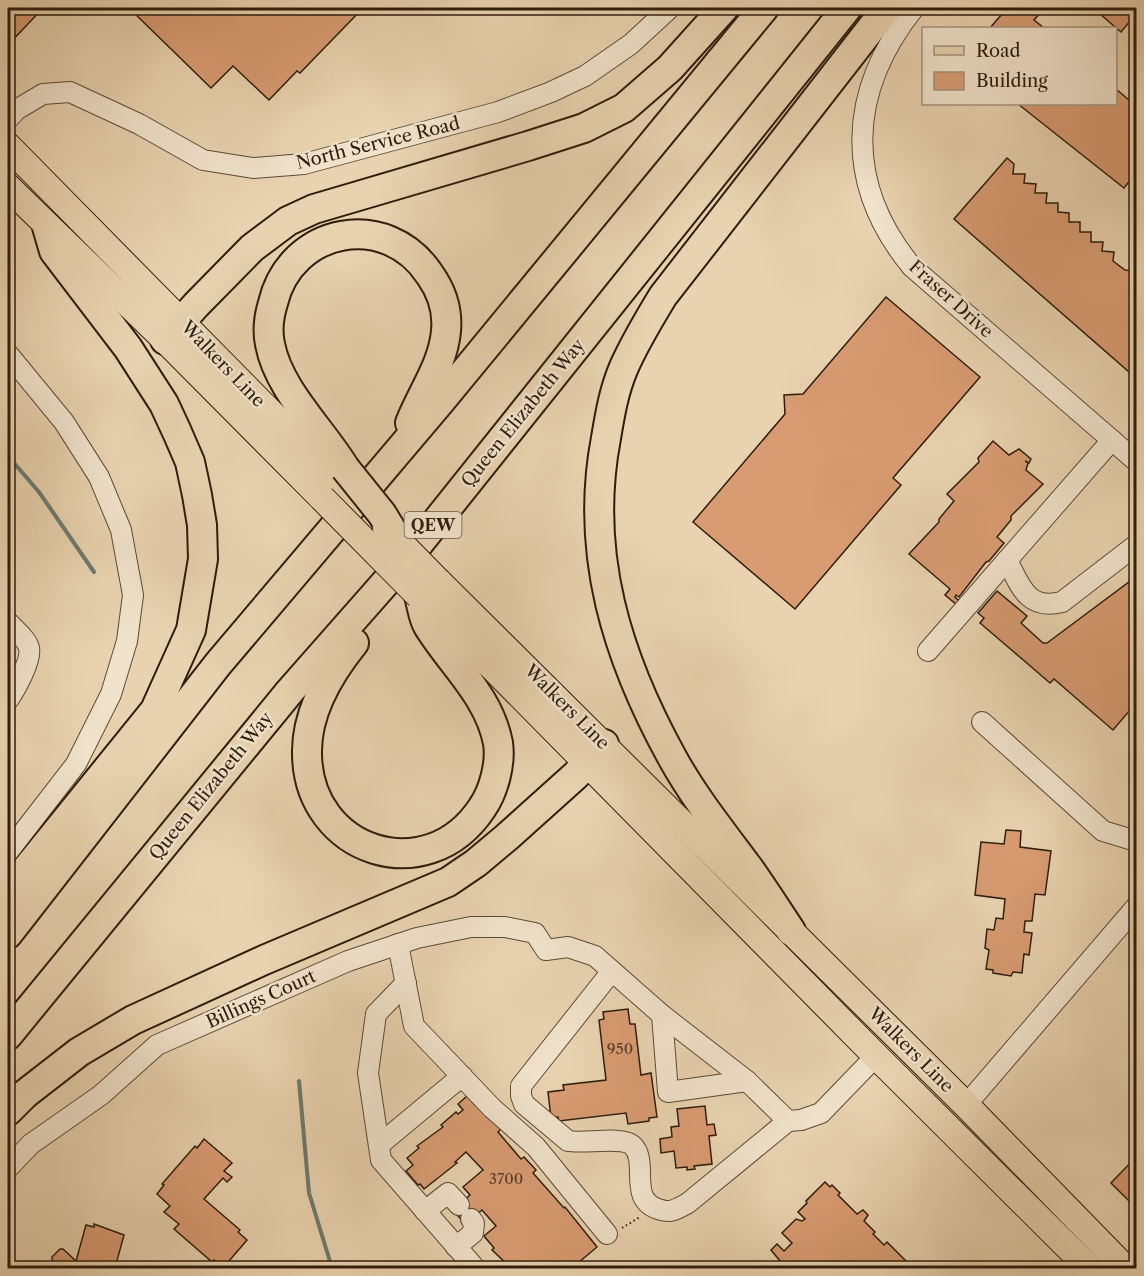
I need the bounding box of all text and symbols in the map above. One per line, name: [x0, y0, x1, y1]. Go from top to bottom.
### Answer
legend: [922, 27, 1117, 105]
text: Road: [976, 40, 1021, 62]
text: Building: [976, 70, 1048, 92]
street label: North Service Road: [294, 112, 462, 174]
street label: Fraser Drive: [904, 256, 998, 342]
street label: Walkers Line: [176, 316, 270, 412]
street label: Queen Elizabeth Way: [457, 334, 590, 491]
road number: QEW: [404, 512, 462, 538]
street label: Walkers Line: [519, 659, 614, 754]
street label: Queen Elizabeth Way: [145, 707, 278, 864]
street label: Billings Court: [203, 965, 320, 1033]
street label: Walkers Line: [863, 1002, 958, 1097]
house number: 950: [607, 1039, 633, 1058]
house number: 3700: [489, 1169, 523, 1188]

